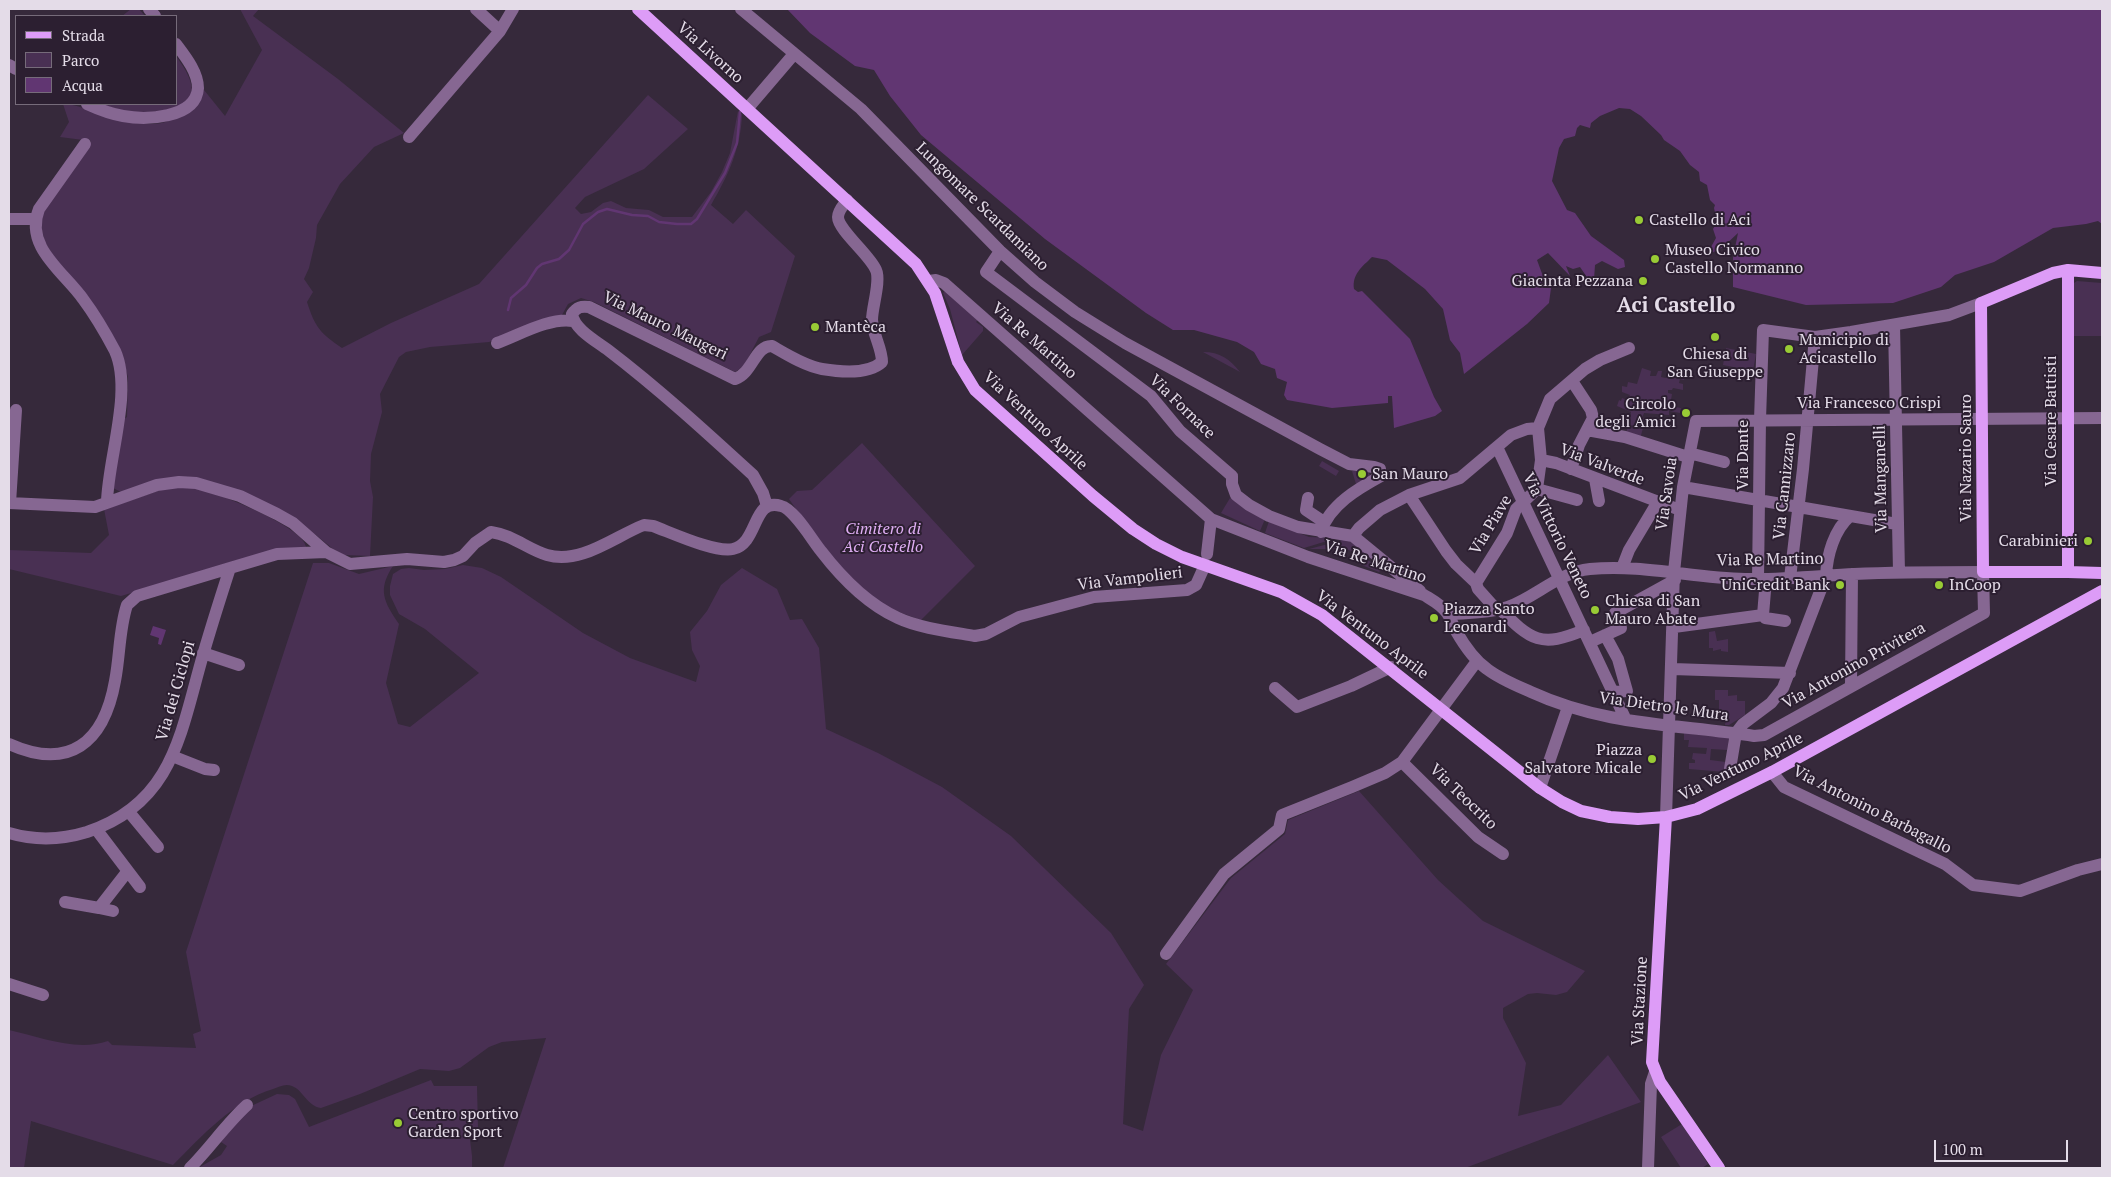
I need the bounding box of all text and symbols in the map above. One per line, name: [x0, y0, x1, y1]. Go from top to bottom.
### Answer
legend: [15, 15, 178, 105]
street label: Via Livorno: [673, 18, 747, 88]
text: Strada: [62, 25, 105, 45]
text: Parco: [62, 50, 99, 70]
text: Acqua: [62, 75, 103, 95]
street label: Lungomare Scardamiano: [912, 139, 1052, 275]
place label: Castello di Aci: [1649, 210, 1751, 230]
marker: Castello di Aci: [1633, 214, 1645, 226]
place label: Museo Civico Castello Normanno: [1665, 240, 1803, 278]
marker: Museo Civico Castello Normanno: [1649, 253, 1661, 265]
place label: Giacinta Pezzana: [1512, 271, 1633, 291]
marker: Giacinta Pezzana: [1637, 275, 1649, 287]
street label: Via Mauro Maugeri: [600, 287, 730, 365]
district label: Aci Castello: [1617, 293, 1735, 319]
street label: Via Re Martino: [987, 299, 1081, 383]
place label: Mantèca: [825, 317, 886, 337]
marker: Mantèca: [809, 321, 821, 333]
place label: Municipio di Acicastello: [1799, 330, 1889, 368]
marker: Chiesa di San Giuseppe: [1709, 331, 1721, 343]
marker: Municipio di Acicastello: [1783, 343, 1795, 355]
place label: Chiesa di San Giuseppe: [1667, 344, 1763, 382]
street label: Via Cesare Battisti: [2041, 355, 2061, 487]
street label: Via Ventuno Aprile: [979, 368, 1091, 474]
street label: Via Fornace: [1145, 371, 1219, 443]
street label: Via Francesco Crispi: [1797, 393, 1941, 413]
place label: Circolo degli Amici: [1595, 394, 1676, 432]
street label: Via Nazario Sauro: [1956, 394, 1976, 522]
marker: Circolo degli Amici: [1680, 407, 1692, 419]
street label: Via Dante: [1733, 420, 1753, 490]
street label: Via Manganelli: [1870, 425, 1892, 533]
street label: Via Cannizzaro: [1770, 431, 1800, 541]
street label: Via Valverde: [1557, 440, 1647, 490]
street label: Via Savoia: [1652, 456, 1682, 532]
place label: San Mauro: [1372, 464, 1448, 484]
marker: San Mauro: [1356, 468, 1368, 480]
street label: Via Vittorio Veneto: [1518, 470, 1596, 602]
street label: Via Piave: [1466, 492, 1516, 558]
park label: Cimitero di Aci Castello: [843, 519, 923, 557]
place label: Carabinieri: [1999, 531, 2078, 551]
marker: Carabinieri: [2082, 535, 2094, 547]
street label: Via Re Martino: [1321, 536, 1429, 588]
street label: Via Re Martino: [1716, 549, 1824, 571]
street label: Via Vampolieri: [1076, 563, 1184, 595]
place label: UniCredit Bank: [1721, 575, 1830, 595]
place label: InCoop: [1949, 575, 2001, 595]
marker: UniCredit Bank: [1834, 579, 1846, 591]
marker: InCoop: [1933, 579, 1945, 591]
street label: Via Ventuno Aprile: [1312, 586, 1432, 684]
place label: Chiesa di San Mauro Abate: [1605, 591, 1700, 629]
place label: Piazza Santo Leonardi: [1444, 599, 1535, 637]
marker: Chiesa di San Mauro Abate: [1589, 604, 1601, 616]
marker: Piazza Santo Leonardi: [1428, 612, 1440, 624]
street label: Via Antonino Privitera: [1779, 619, 1929, 713]
street label: Via dei Ciclopi: [153, 639, 199, 743]
street label: Via Dietro le Mura: [1598, 688, 1730, 726]
street label: Via Ventuno Aprile: [1676, 729, 1806, 805]
place label: Piazza Salvatore Micale: [1524, 740, 1642, 778]
marker: Piazza Salvatore Micale: [1646, 753, 1658, 765]
street label: Via Teocrito: [1425, 760, 1501, 834]
street label: Via Antonino Barbagallo: [1790, 762, 1954, 858]
street label: Via Stazione: [1628, 956, 1652, 1046]
place label: Centro sportivo Garden Sport: [408, 1104, 519, 1142]
marker: Centro sportivo Garden Sport: [392, 1117, 404, 1129]
scale bar: [1936, 1130, 2070, 1162]
text: 100 m: [1942, 1139, 1983, 1159]

